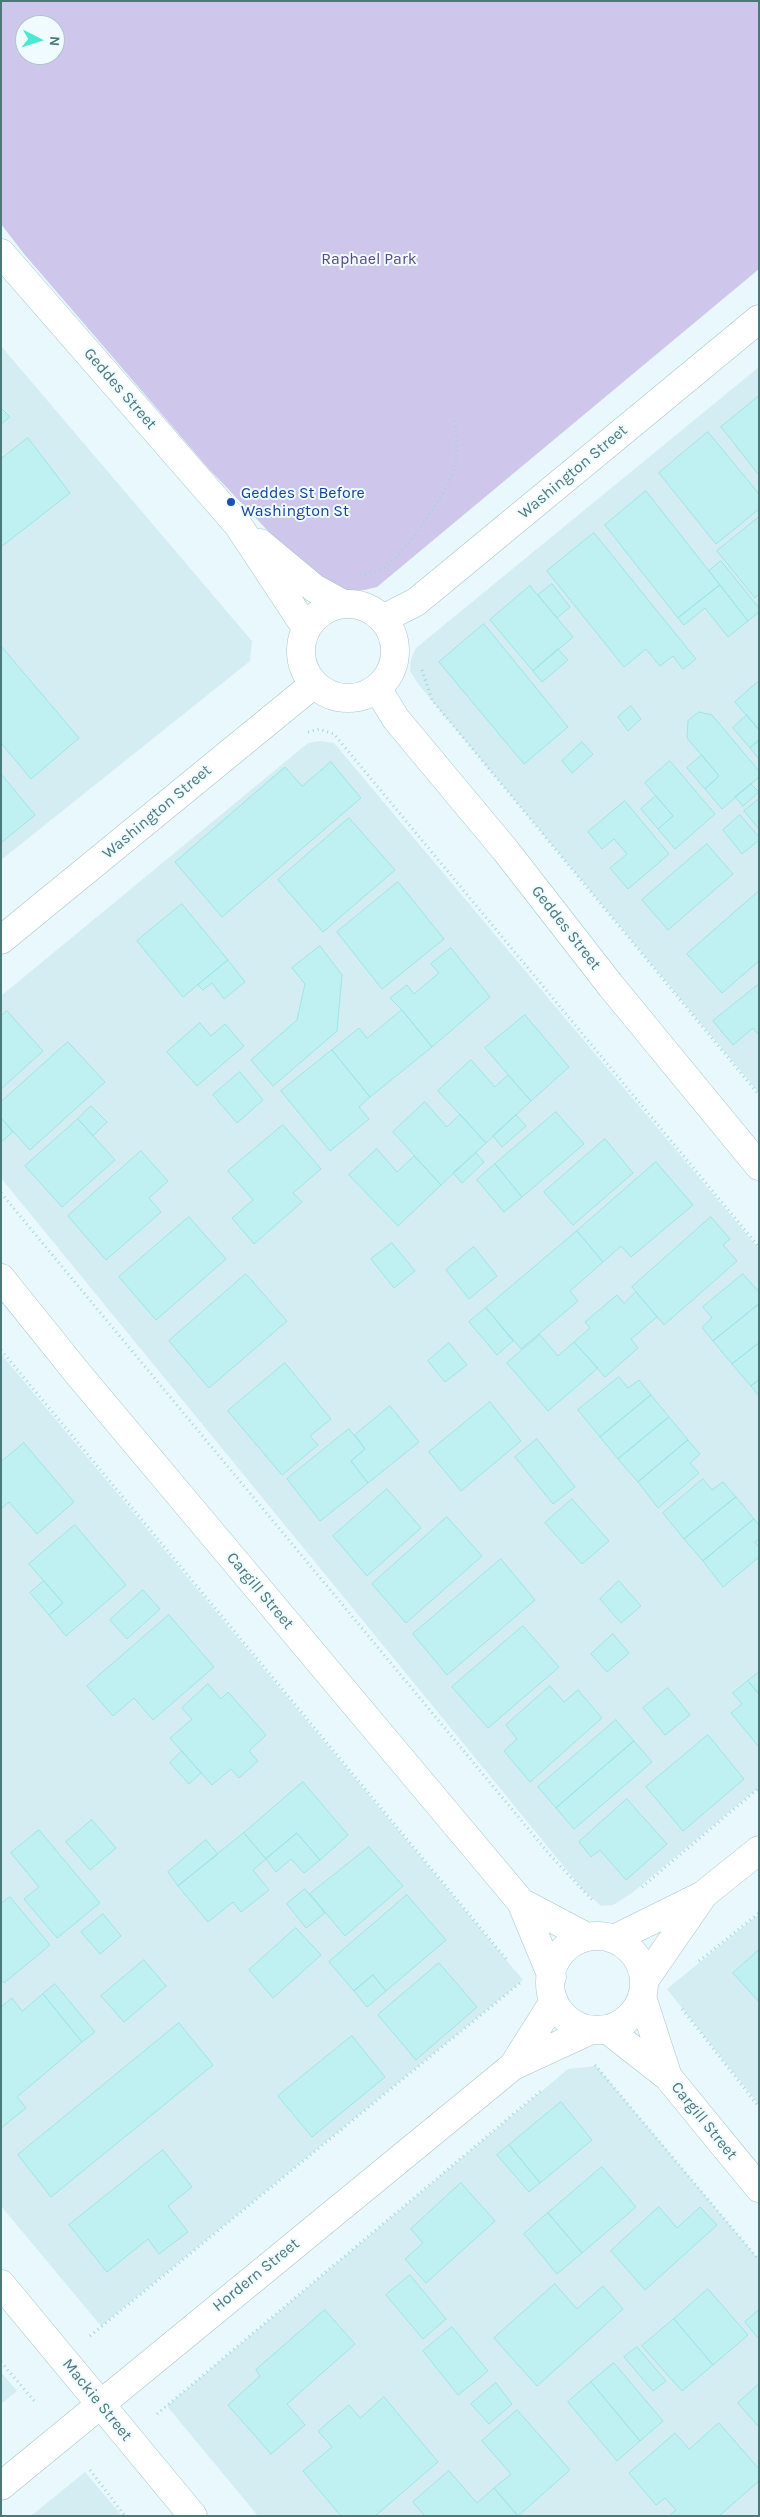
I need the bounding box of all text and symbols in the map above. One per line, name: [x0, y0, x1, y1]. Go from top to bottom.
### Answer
north arrow: [15, 15, 65, 65]
text: N: [46, 36, 63, 47]
park label: Raphael Park: [321, 249, 417, 269]
street label: Geddes Street: [79, 344, 161, 434]
street label: Washington Street: [515, 421, 631, 523]
place label: Geddes St Before Washington St: [241, 483, 365, 521]
marker: Geddes St Before Washington St: [225, 496, 237, 508]
street label: Washington Street: [99, 761, 215, 863]
street label: Geddes Street: [527, 882, 605, 974]
street label: Cargill Street: [222, 1549, 298, 1633]
street label: Cargill Street: [667, 2078, 741, 2164]
street label: Hordern Street: [209, 2234, 303, 2316]
street label: Mackie Street: [58, 2355, 136, 2445]

